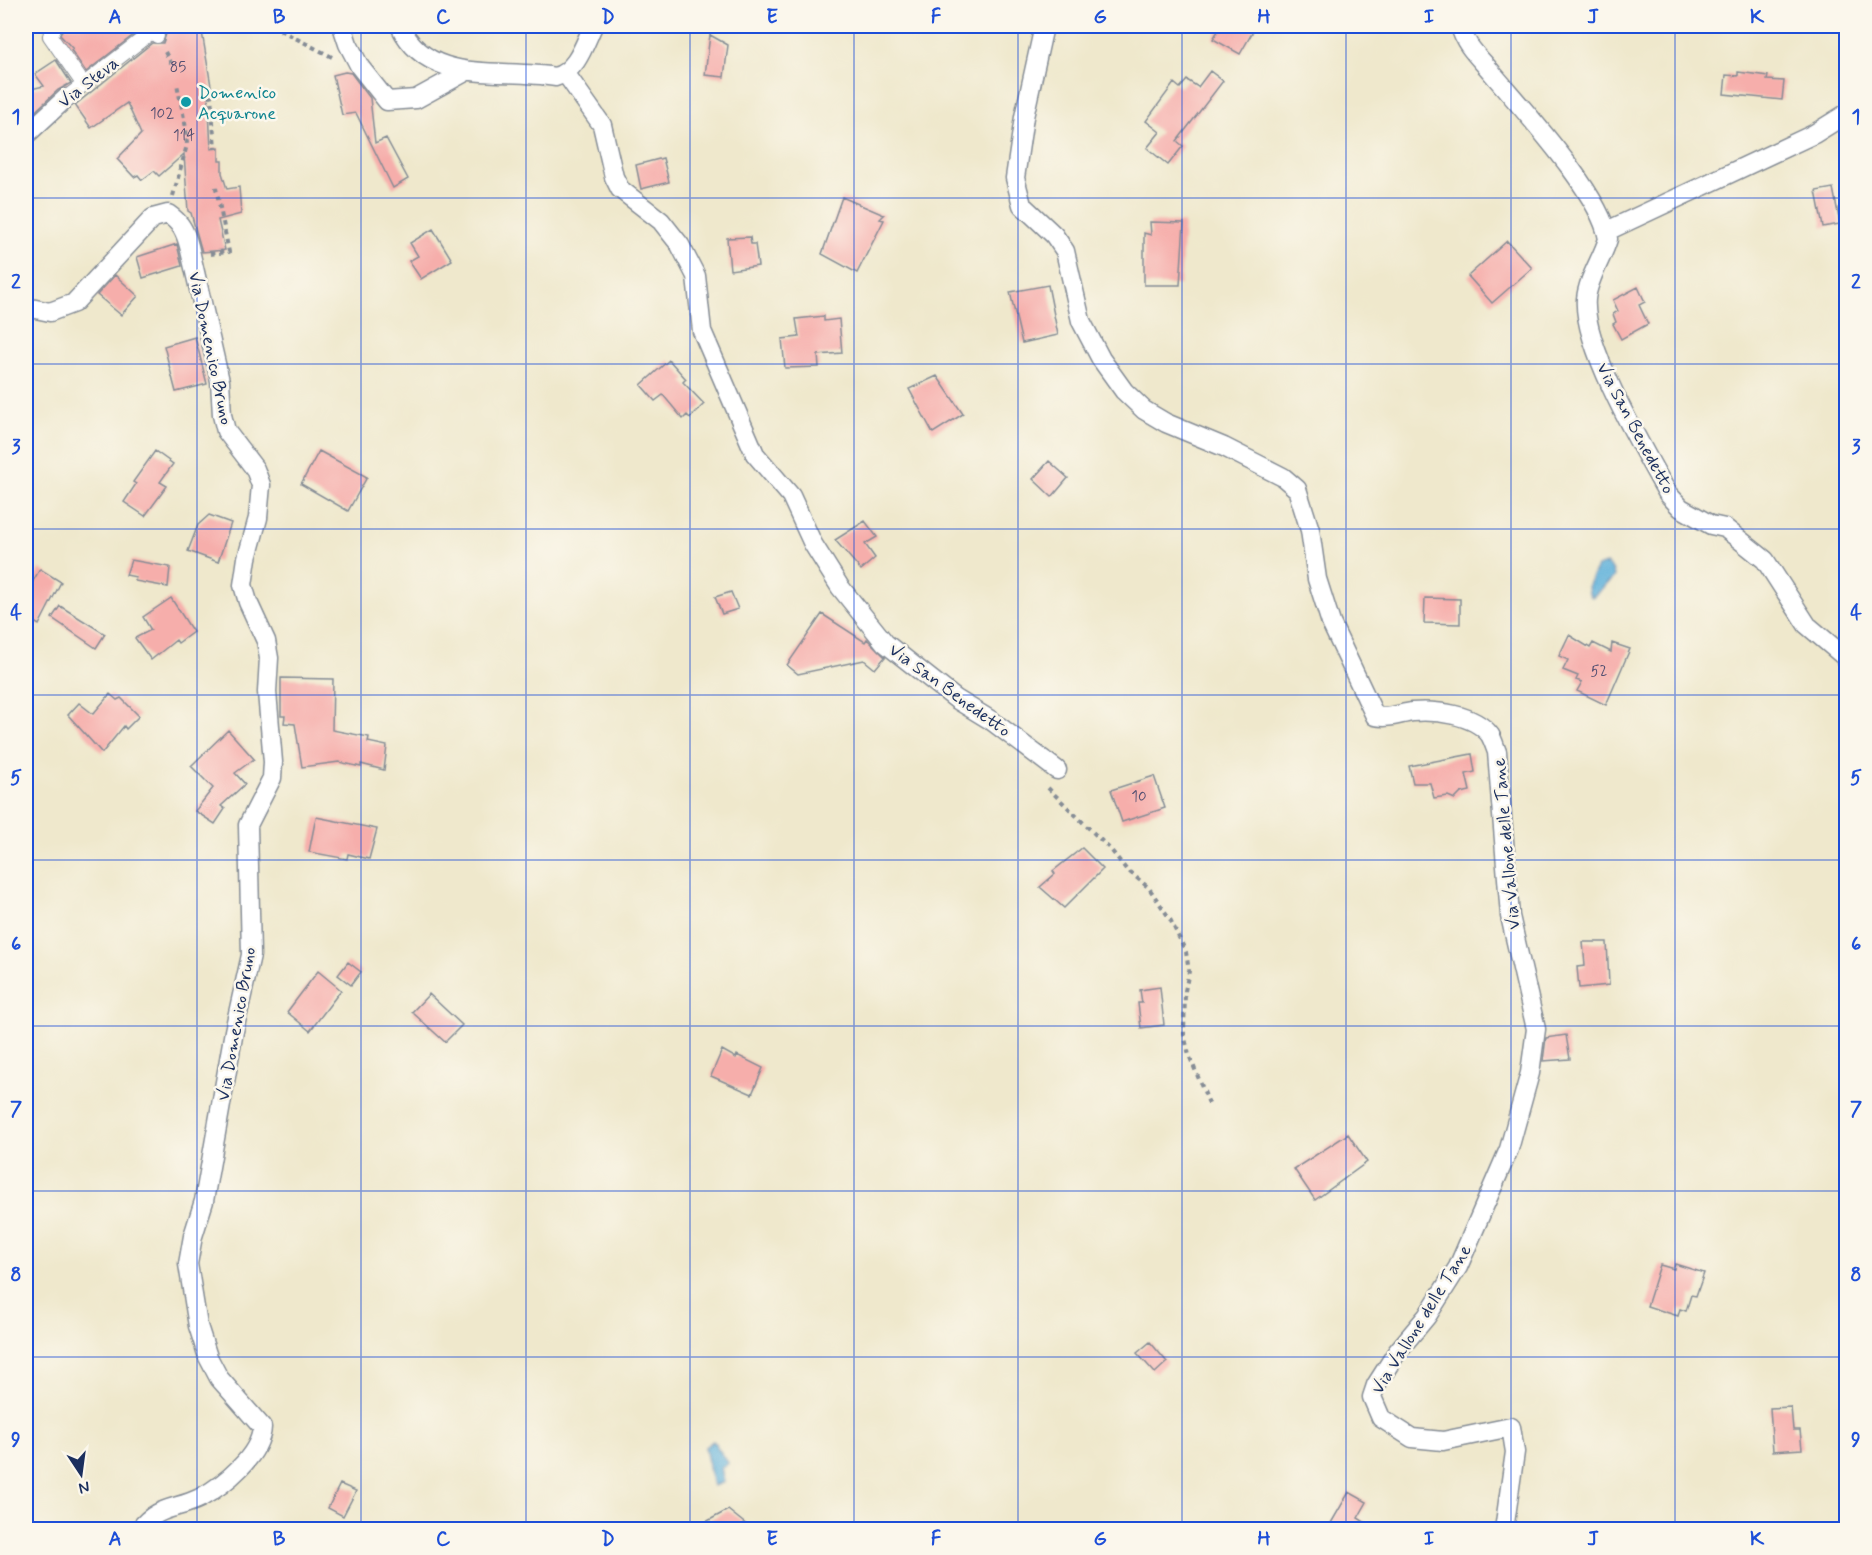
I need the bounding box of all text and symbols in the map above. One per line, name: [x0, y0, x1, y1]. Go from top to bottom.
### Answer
text: A: [108, 4, 122, 31]
text: B: [273, 4, 286, 31]
text: C: [436, 4, 451, 31]
text: D: [601, 4, 615, 31]
text: E: [766, 4, 778, 31]
text: F: [931, 4, 942, 31]
text: G: [1093, 4, 1107, 31]
text: H: [1257, 4, 1271, 31]
text: I: [1424, 4, 1434, 31]
text: J: [1587, 4, 1599, 31]
text: K: [1750, 4, 1765, 31]
street label: Via Steva: [53, 51, 124, 114]
house number: 85: [170, 58, 186, 78]
place label: Domenico Acquarone: [198, 81, 276, 126]
marker: Domenico Acquarone: [179, 95, 193, 109]
text: 1: [12, 104, 20, 131]
house number: 102: [150, 104, 174, 124]
text: 1: [1852, 104, 1860, 131]
house number: 114: [173, 126, 195, 146]
text: 2: [11, 269, 21, 296]
street label: Via Domenico Bruno: [182, 269, 238, 427]
text: 2: [1851, 269, 1861, 296]
street label: Via San Benedetto: [1590, 359, 1680, 498]
text: 3: [11, 434, 21, 461]
text: 3: [1851, 434, 1861, 461]
text: 4: [10, 600, 22, 627]
text: 4: [1850, 600, 1862, 627]
street label: Via San Benedetto: [884, 638, 1015, 743]
house number: 52: [1591, 662, 1608, 682]
street label: Via Vallone delle Tane: [1488, 757, 1526, 931]
text: 5: [10, 765, 22, 792]
text: 5: [1850, 765, 1862, 792]
house number: 10: [1131, 787, 1147, 807]
text: 6: [11, 931, 21, 958]
text: 6: [1851, 931, 1861, 958]
street label: Via Domenico Bruno: [212, 945, 262, 1103]
text: 7: [10, 1096, 22, 1123]
text: 7: [1850, 1096, 1862, 1123]
street label: Via Vallone delle Tane: [1366, 1240, 1478, 1399]
text: 8: [10, 1262, 22, 1289]
text: 8: [1850, 1262, 1862, 1289]
text: 9: [11, 1427, 21, 1454]
text: 9: [1851, 1427, 1861, 1454]
north arrow: [51, 1444, 111, 1504]
text: N: [76, 1476, 92, 1499]
text: A: [108, 1526, 122, 1553]
text: B: [273, 1526, 286, 1553]
text: C: [436, 1526, 451, 1553]
text: D: [601, 1526, 615, 1553]
text: E: [766, 1526, 778, 1553]
text: F: [931, 1526, 942, 1553]
text: G: [1093, 1526, 1107, 1553]
text: H: [1257, 1526, 1271, 1553]
text: I: [1424, 1526, 1434, 1553]
text: J: [1587, 1526, 1599, 1553]
text: K: [1750, 1526, 1765, 1553]

